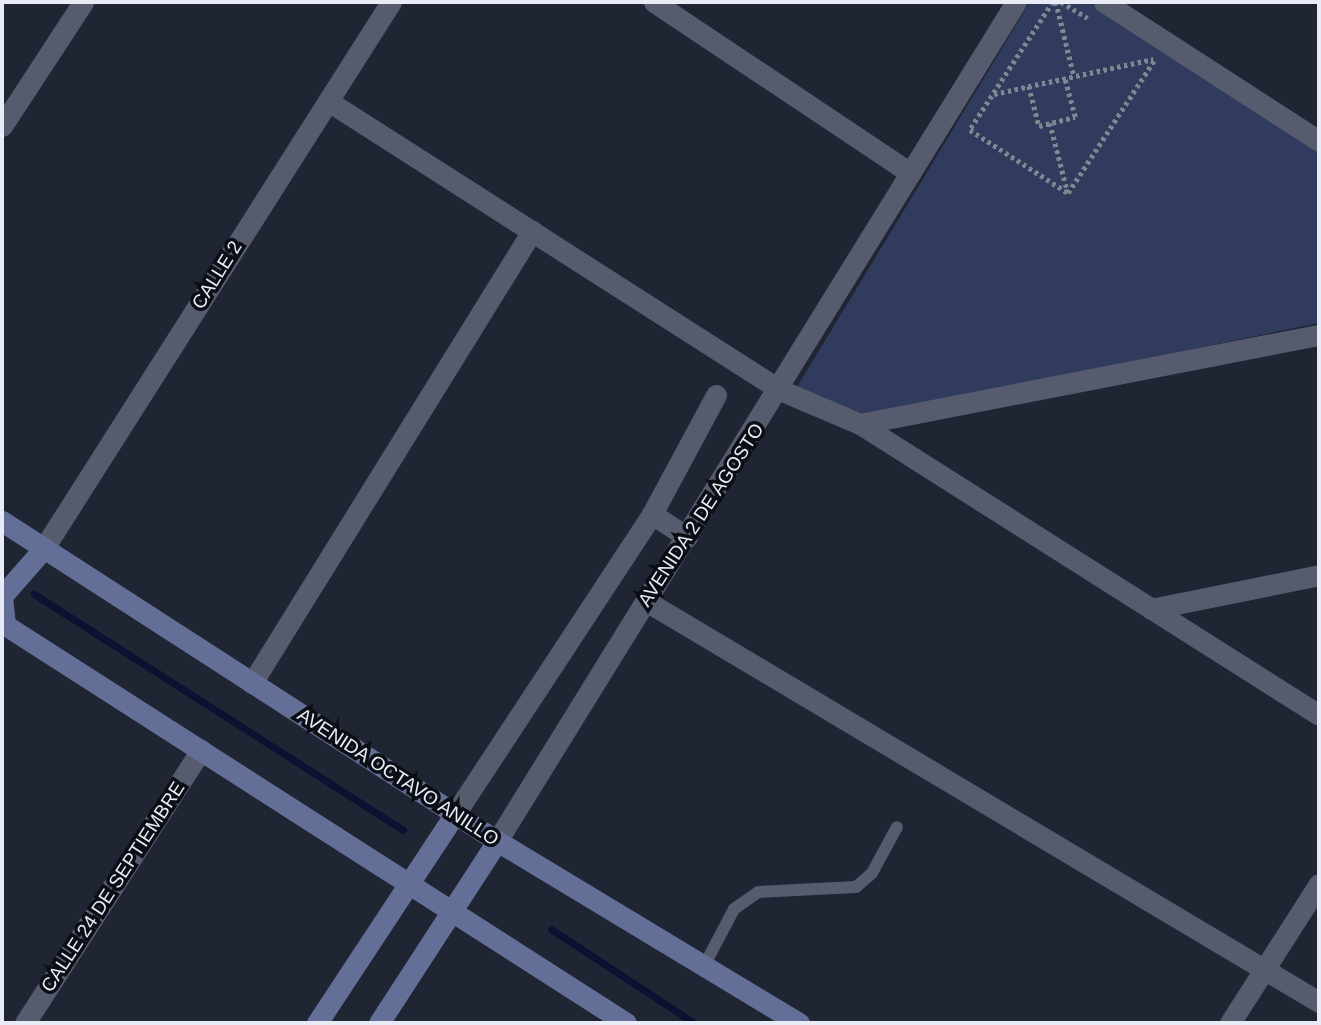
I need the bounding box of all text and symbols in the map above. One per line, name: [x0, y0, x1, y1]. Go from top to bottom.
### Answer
street label: CALLE 2: [187, 237, 247, 313]
street label: AVENIDA 2 DE AGOSTO: [633, 418, 769, 612]
street label: AVENIDA OCTAVO ANILLO: [292, 703, 504, 851]
street label: CALLE 24 DE SEPTIEMBRE: [36, 778, 190, 996]

